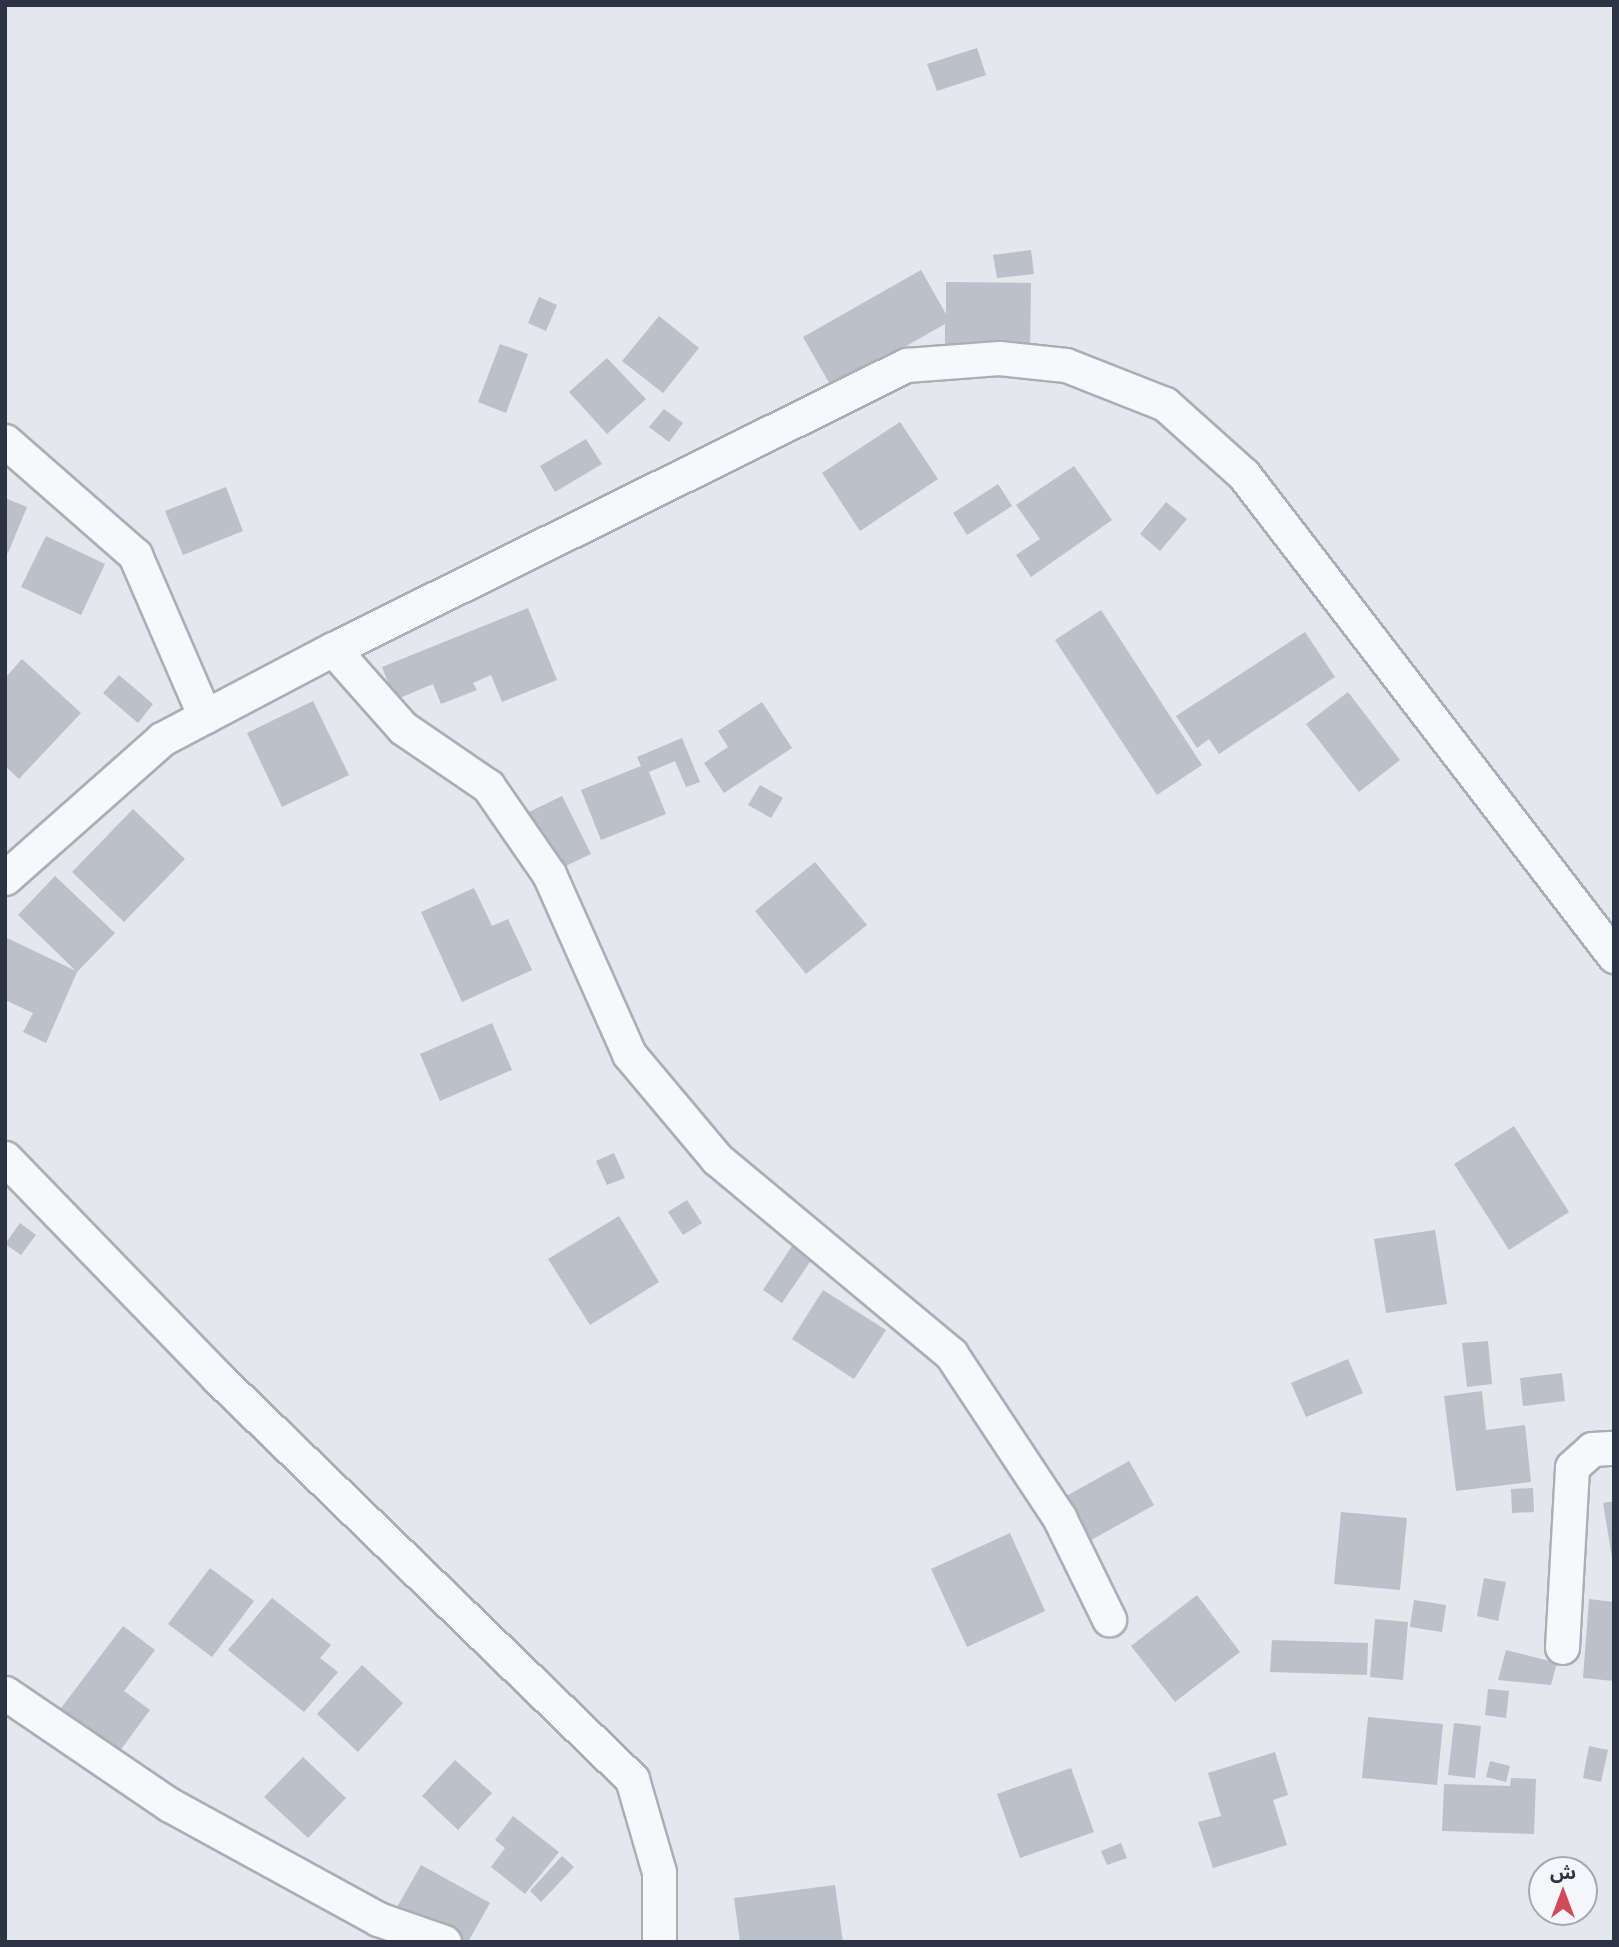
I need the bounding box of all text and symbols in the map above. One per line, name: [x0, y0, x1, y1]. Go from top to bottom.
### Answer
north arrow: [1528, 1856, 1598, 1926]
text: ش: [1550, 1859, 1576, 1885]

